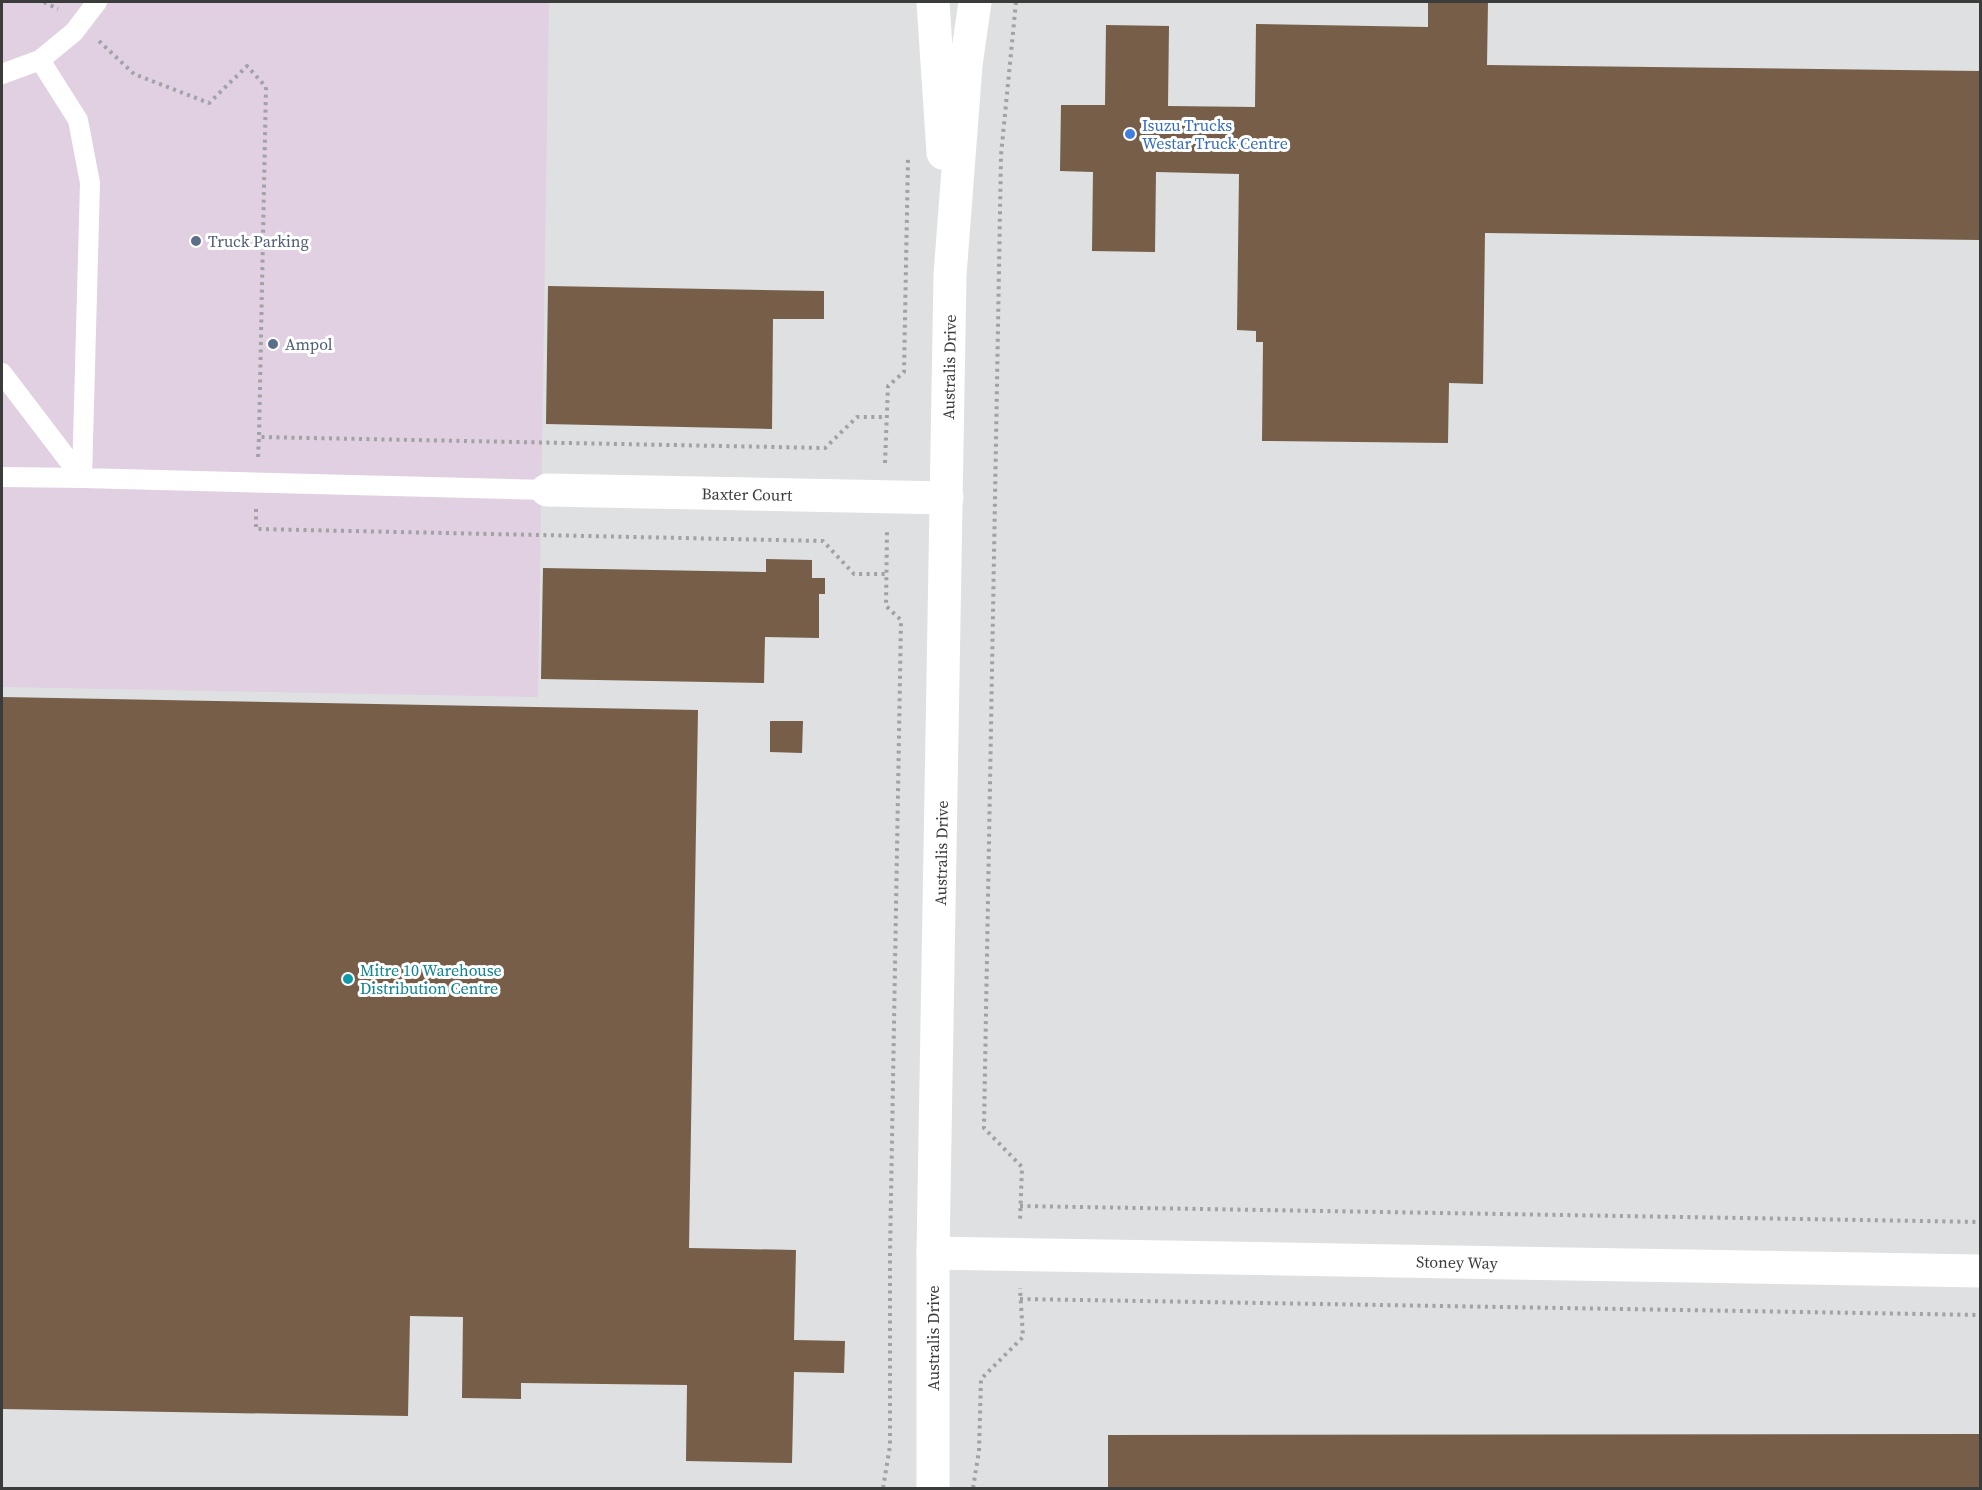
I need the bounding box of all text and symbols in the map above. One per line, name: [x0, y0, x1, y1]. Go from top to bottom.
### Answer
place label: Isuzu Trucks Westar Truck Centre: [1142, 114, 1288, 154]
marker: Isuzu Trucks Westar Truck Centre: [1123, 127, 1137, 141]
place label: Truck Parking: [208, 230, 309, 252]
marker: Truck Parking: [189, 234, 203, 248]
street label: Australis Drive: [937, 314, 961, 420]
place label: Ampol: [285, 333, 333, 355]
marker: Ampol: [266, 337, 280, 351]
street label: Baxter Court: [701, 482, 793, 506]
street label: Australis Drive: [929, 800, 953, 906]
place label: Mitre 10 Warehouse Distribution Centre: [360, 959, 502, 999]
marker: Mitre 10 Warehouse Distribution Centre: [341, 972, 355, 986]
street label: Stoney Way: [1416, 1250, 1499, 1274]
street label: Australis Drive: [922, 1285, 944, 1391]

